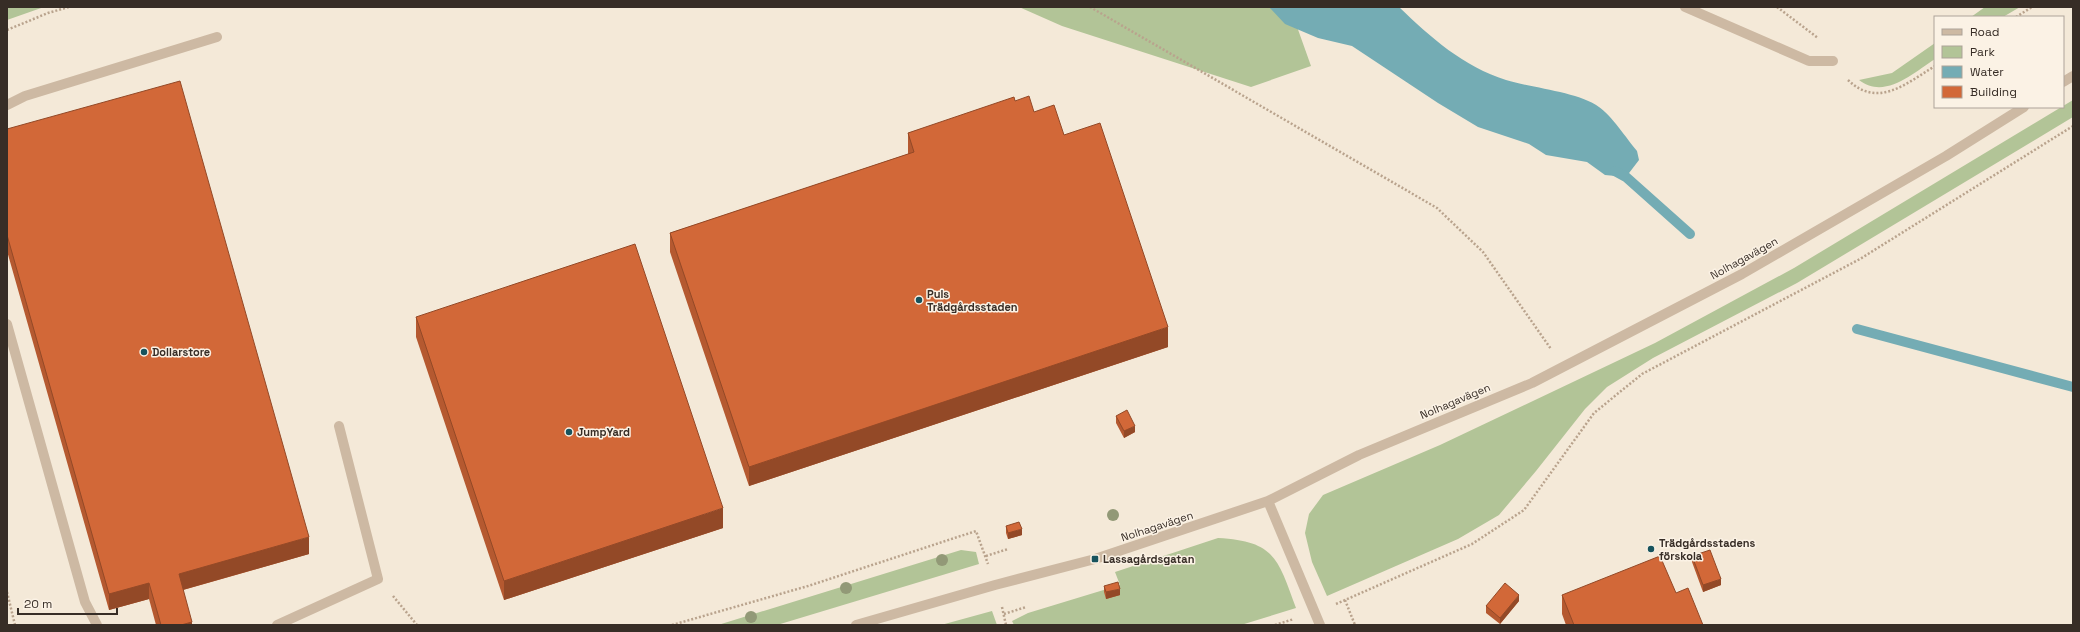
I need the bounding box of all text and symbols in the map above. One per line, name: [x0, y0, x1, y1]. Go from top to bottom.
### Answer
legend: [1934, 16, 2064, 108]
text: Road: [1970, 24, 1999, 40]
text: Park: [1970, 44, 1995, 60]
text: Water: [1970, 64, 2004, 80]
text: Building: [1970, 84, 2017, 100]
street label: Nolhagavägen: [1708, 234, 1780, 282]
place label: Puls Trädgårdsstaden: [927, 287, 1018, 314]
marker: Puls Trädgårdsstaden: [914, 295, 924, 305]
place label: Dollarstore: [152, 345, 210, 359]
marker: Dollarstore: [139, 347, 149, 357]
street label: Nolhagavägen: [1418, 380, 1492, 422]
place label: JumpYard: [577, 425, 630, 439]
marker: JumpYard: [564, 427, 574, 437]
street label: Nolhagavägen: [1119, 508, 1195, 544]
place label: Trädgårdsstadens förskola: [1659, 536, 1756, 563]
marker: Trädgårdsstadens förskola: [1646, 544, 1656, 554]
place label: Lassagårdsgatan: [1103, 552, 1195, 566]
marker: Lassagårdsgatan: [1090, 554, 1100, 564]
scale bar: [18, 590, 117, 616]
text: 20 m: [24, 596, 52, 612]

